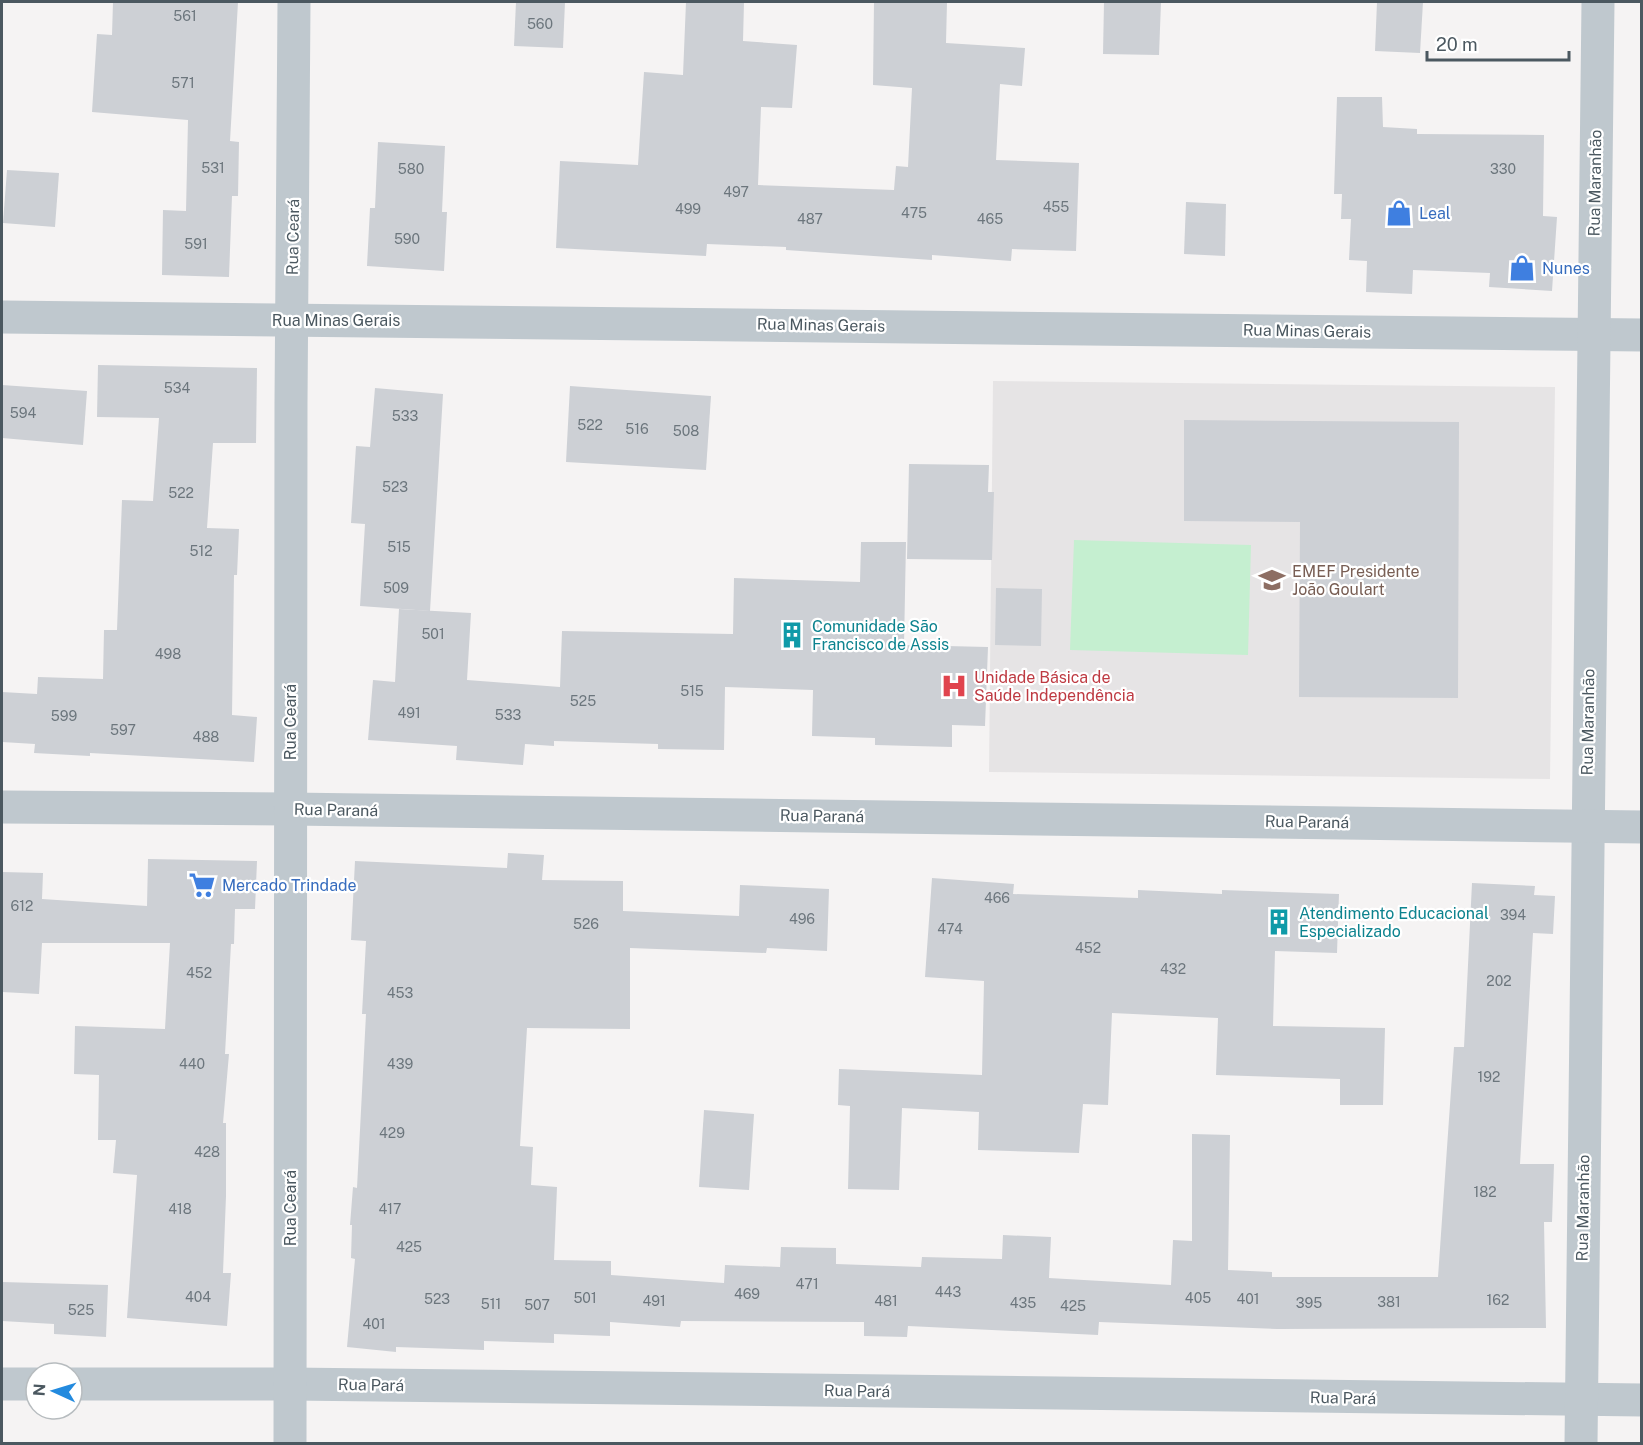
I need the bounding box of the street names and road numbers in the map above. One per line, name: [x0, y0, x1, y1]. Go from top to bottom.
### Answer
street label: Rua Maranhão: [1585, 129, 1605, 237]
street label: Rua Ceará: [283, 199, 303, 275]
street label: Rua Minas Gerais: [272, 311, 400, 330]
street label: Rua Minas Gerais: [757, 314, 885, 336]
street label: Rua Minas Gerais: [1243, 320, 1371, 342]
street label: Rua Maranhão: [1578, 668, 1598, 776]
street label: Rua Ceará: [281, 684, 300, 760]
street label: Rua Paraná: [294, 800, 378, 820]
street label: Rua Paraná: [780, 806, 864, 826]
street label: Rua Paraná: [1265, 812, 1349, 832]
street label: Rua Maranhão: [1573, 1154, 1593, 1262]
street label: Rua Ceará: [281, 1170, 300, 1246]
street label: Rua Pará: [338, 1375, 404, 1395]
street label: Rua Pará: [824, 1381, 890, 1401]
street label: Rua Pará: [1310, 1388, 1376, 1408]

